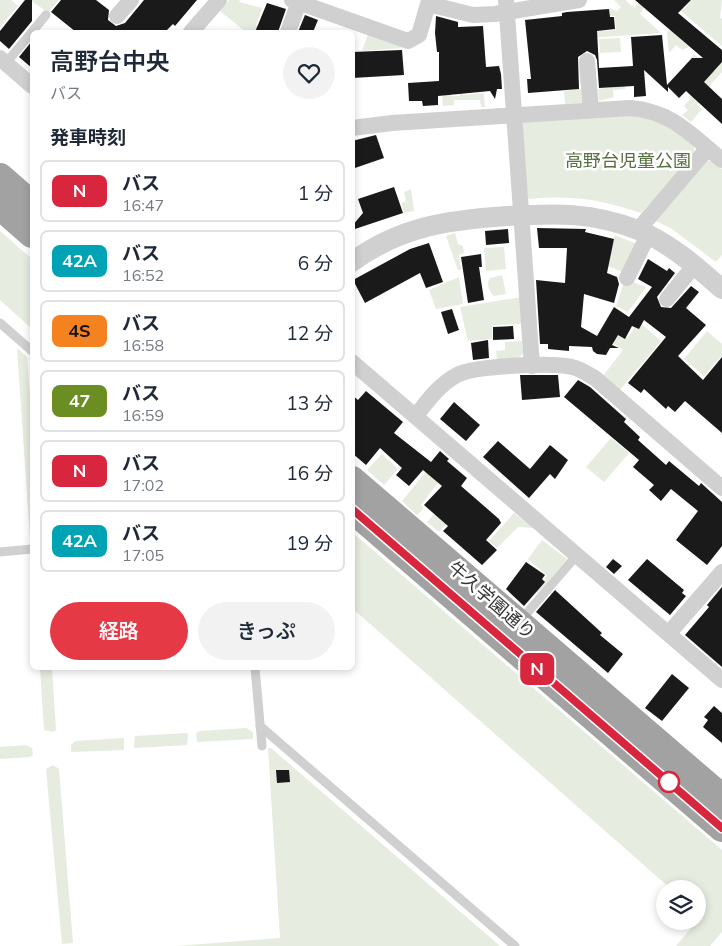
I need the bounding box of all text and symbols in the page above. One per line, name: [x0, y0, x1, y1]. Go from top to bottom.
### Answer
text: 高野台中央: [50, 46, 170, 76]
button: heart: [283, 47, 335, 99]
text: バス: [50, 83, 82, 103]
text: 発車時刻: [50, 125, 126, 149]
park label: 高野台児童公園: [565, 149, 691, 172]
text: バス: [122, 171, 160, 195]
text: N: [73, 179, 86, 202]
text: 1 分: [298, 181, 333, 205]
text: 16:47: [122, 195, 164, 215]
text: バス: [122, 241, 160, 265]
text: 42A: [62, 249, 97, 272]
text: 6 分: [298, 251, 333, 275]
text: 16:52: [122, 265, 164, 285]
text: バス: [122, 311, 160, 335]
text: 4S: [68, 319, 91, 342]
text: 12 分: [286, 321, 333, 345]
text: 16:58: [122, 335, 164, 355]
text: バス: [122, 381, 160, 405]
text: 47: [69, 389, 90, 412]
text: 13 分: [286, 391, 333, 415]
text: 16:59: [122, 405, 164, 425]
text: バス: [122, 451, 160, 475]
text: N: [73, 459, 86, 482]
text: 16 分: [286, 461, 333, 485]
text: 17:02: [122, 475, 164, 495]
text: バス: [122, 521, 160, 545]
text: 42A: [62, 529, 97, 552]
text: 19 分: [286, 531, 333, 555]
text: 17:05: [122, 545, 164, 565]
street label: 牛久学園通り: [444, 556, 540, 644]
button: 経路: [50, 602, 188, 660]
button: きっぷ: [198, 602, 335, 660]
line badge: N: [521, 653, 553, 685]
text: N: [530, 657, 544, 680]
unlabelled marker: [658, 771, 680, 793]
map controls: [656, 880, 706, 930]
button: layers: [656, 880, 706, 930]

